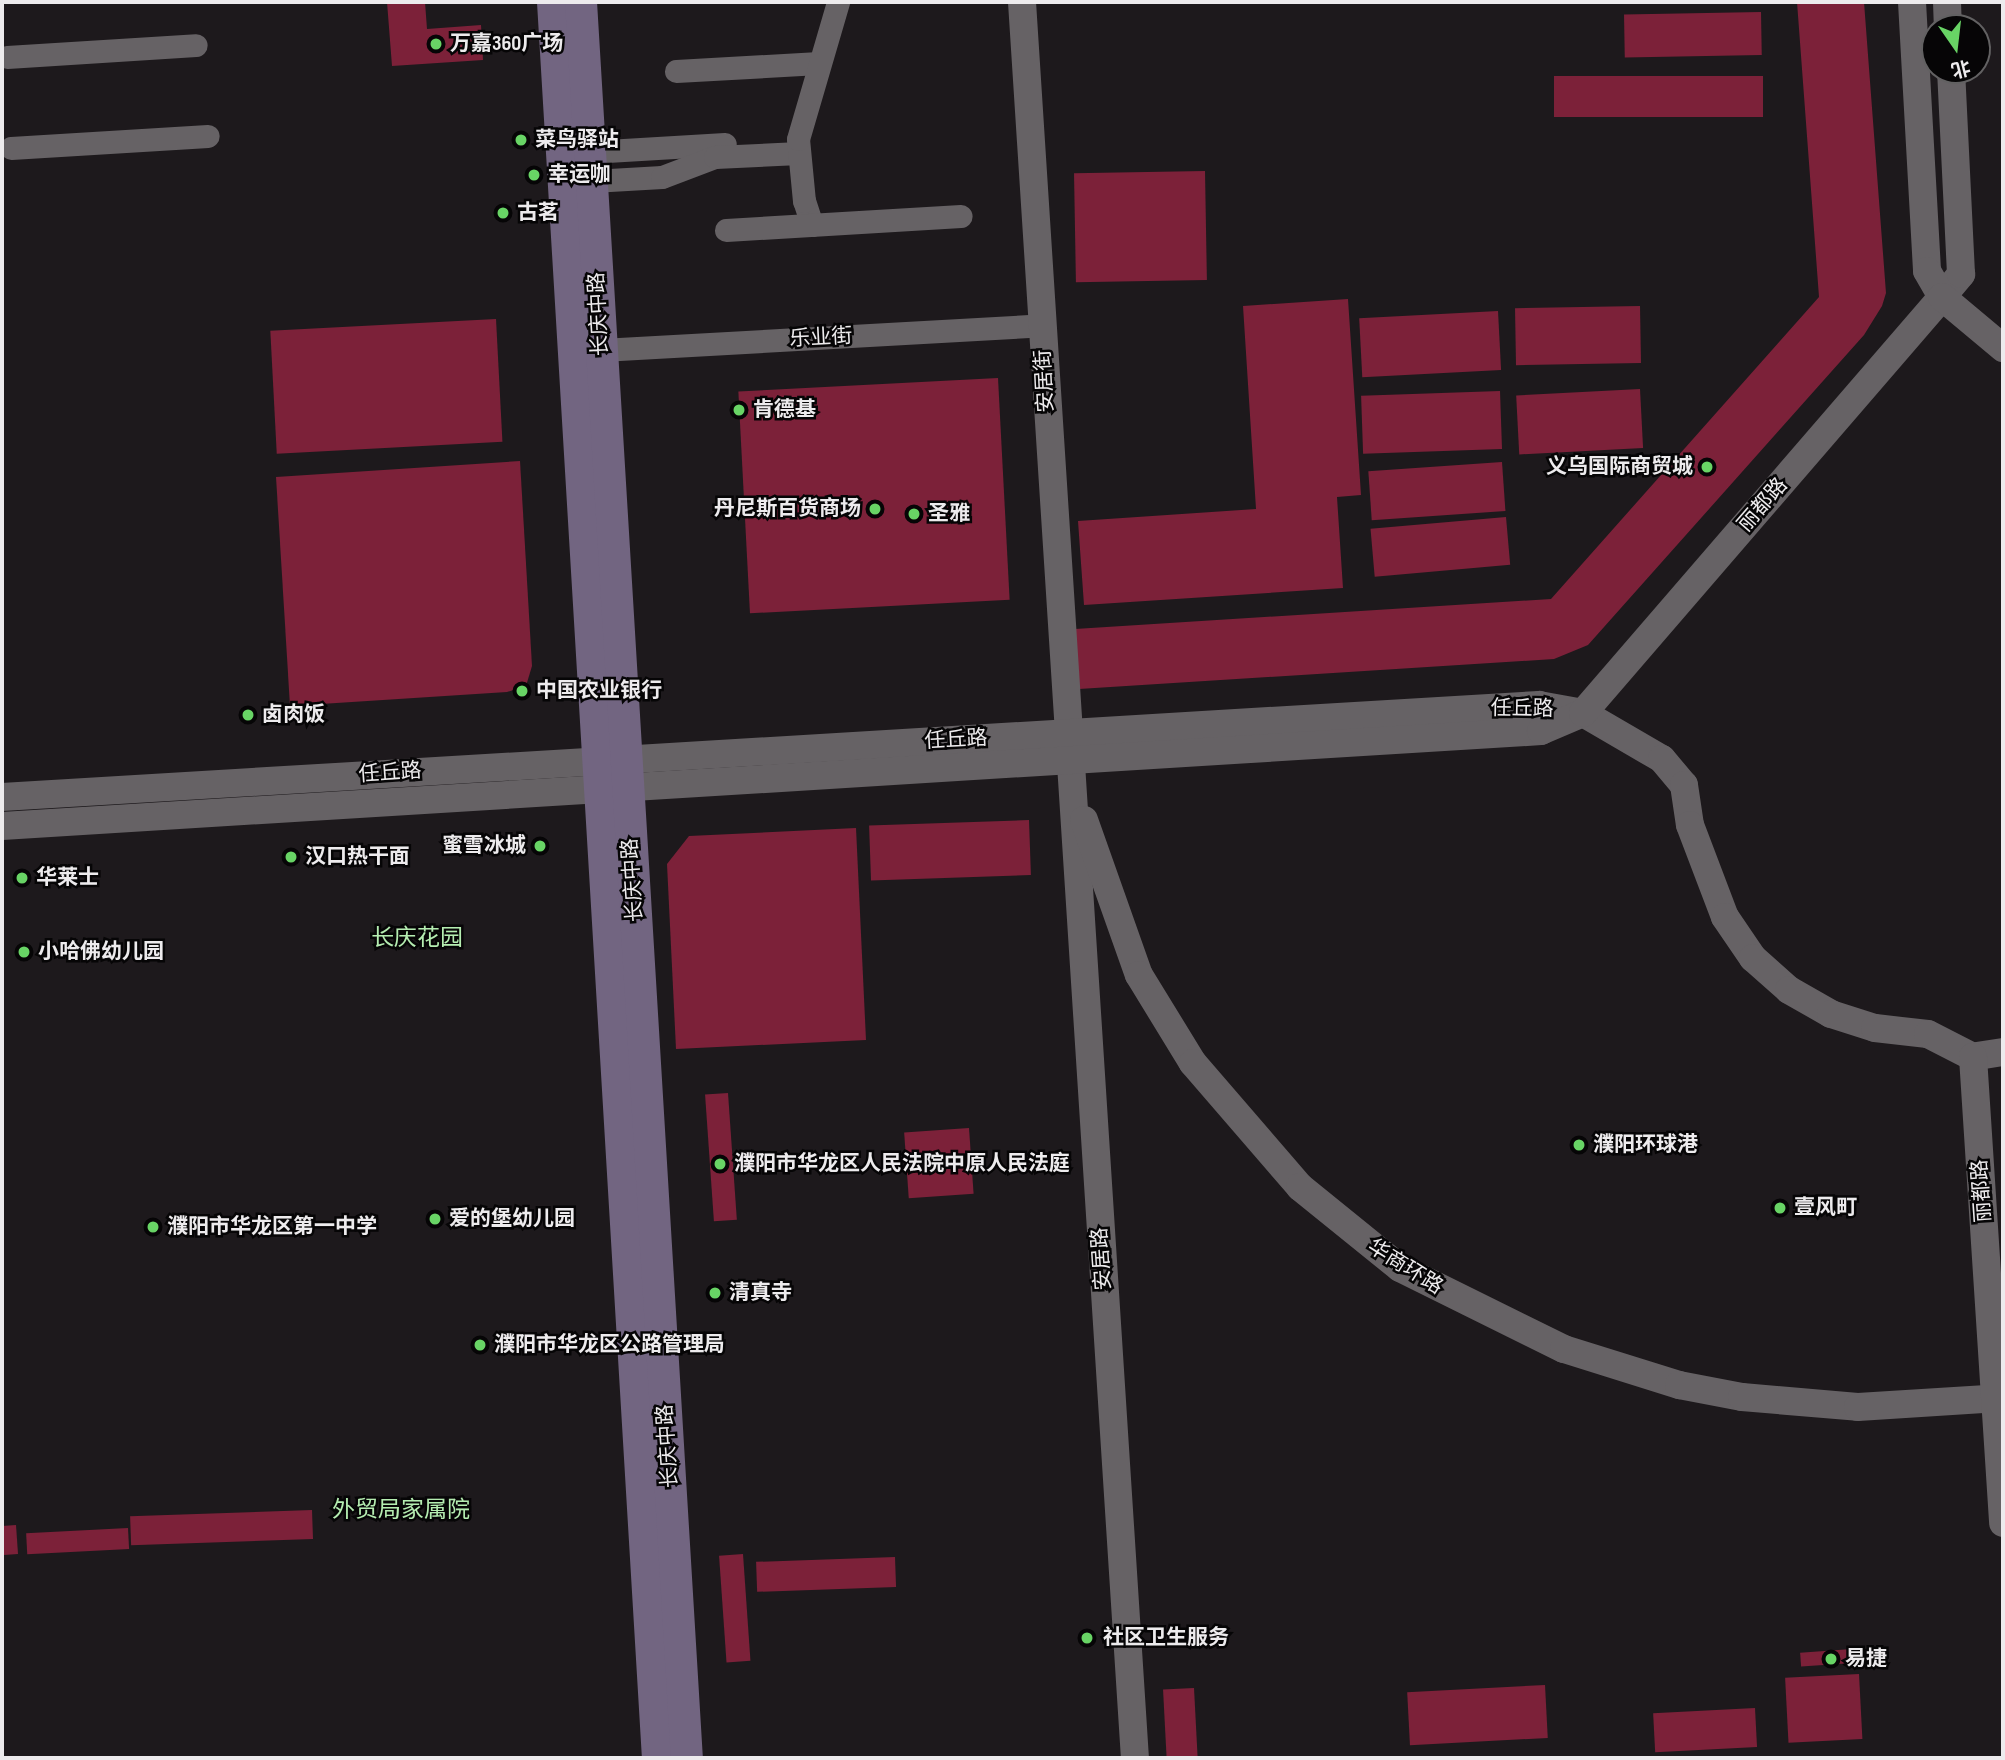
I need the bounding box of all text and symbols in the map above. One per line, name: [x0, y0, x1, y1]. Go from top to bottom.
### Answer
north arrow: [1921, 14, 1991, 84]
place label: 万嘉360广场: [450, 31, 563, 57]
marker: 万嘉360广场: [428, 36, 444, 52]
text: 北: [1949, 54, 1973, 81]
place label: 菜鸟驿站: [535, 127, 619, 153]
marker: 菜鸟驿站: [513, 132, 529, 148]
place label: 幸运咖: [548, 162, 611, 188]
marker: 幸运咖: [526, 167, 542, 183]
place label: 古茗: [517, 200, 559, 226]
marker: 古茗: [495, 205, 511, 221]
street label: 长庆中路: [584, 271, 614, 357]
street label: 乐业街: [789, 324, 853, 352]
street label: 安居街: [1031, 349, 1059, 413]
place label: 肯德基: [753, 397, 816, 423]
marker: 肯德基: [731, 402, 747, 418]
place label: 义乌国际商贸城: [1546, 454, 1693, 480]
marker: 义乌国际商贸城: [1699, 459, 1715, 475]
street label: 丽都路: [1733, 473, 1793, 537]
place label: 丹尼斯百货商场: [714, 496, 861, 522]
marker: 丹尼斯百货商场: [867, 501, 883, 517]
place label: 圣雅: [928, 501, 970, 527]
marker: 圣雅: [906, 506, 922, 522]
place label: 中国农业银行: [536, 678, 662, 704]
marker: 中国农业银行: [514, 683, 530, 699]
street label: 任丘路: [1490, 696, 1554, 722]
place label: 卤肉饭: [262, 702, 325, 728]
marker: 卤肉饭: [240, 707, 256, 723]
street label: 任丘路: [924, 726, 988, 754]
street label: 任丘路: [358, 758, 422, 788]
place label: 蜜雪冰城: [442, 833, 526, 859]
street label: 长庆中路: [618, 837, 648, 923]
marker: 蜜雪冰城: [532, 838, 548, 854]
place label: 汉口热干面: [305, 844, 410, 870]
marker: 汉口热干面: [283, 849, 299, 865]
place label: 华莱士: [36, 865, 99, 891]
marker: 华莱士: [14, 870, 30, 886]
district label: 长庆花园: [371, 924, 463, 952]
place label: 小哈佛幼儿园: [38, 939, 164, 965]
marker: 小哈佛幼儿园: [16, 944, 32, 960]
place label: 濮阳环球港: [1593, 1132, 1698, 1158]
marker: 濮阳环球港: [1571, 1137, 1587, 1153]
place label: 濮阳市华龙区人民法院中原人民法庭: [734, 1151, 1070, 1177]
marker: 濮阳市华龙区人民法院中原人民法庭: [712, 1156, 728, 1172]
street label: 丽都路: [1967, 1159, 1997, 1223]
place label: 壹风町: [1794, 1195, 1857, 1221]
marker: 壹风町: [1772, 1200, 1788, 1216]
place label: 爱的堡幼儿园: [449, 1206, 575, 1232]
marker: 爱的堡幼儿园: [427, 1211, 443, 1227]
place label: 濮阳市华龙区第一中学: [167, 1214, 377, 1240]
marker: 濮阳市华龙区第一中学: [145, 1219, 161, 1235]
street label: 安居路: [1087, 1227, 1117, 1291]
street label: 华商环路: [1363, 1234, 1447, 1300]
place label: 清真寺: [729, 1280, 792, 1306]
marker: 清真寺: [707, 1285, 723, 1301]
place label: 濮阳市华龙区公路管理局: [494, 1332, 725, 1358]
marker: 濮阳市华龙区公路管理局: [472, 1337, 488, 1353]
street label: 长庆中路: [653, 1403, 683, 1489]
district label: 外贸局家属院: [332, 1496, 470, 1524]
place label: 社区卫生服务: [1103, 1625, 1229, 1651]
marker: 社区卫生服务: [1077, 1628, 1097, 1648]
place label: 易捷: [1845, 1646, 1887, 1672]
marker: 易捷: [1823, 1651, 1839, 1667]

